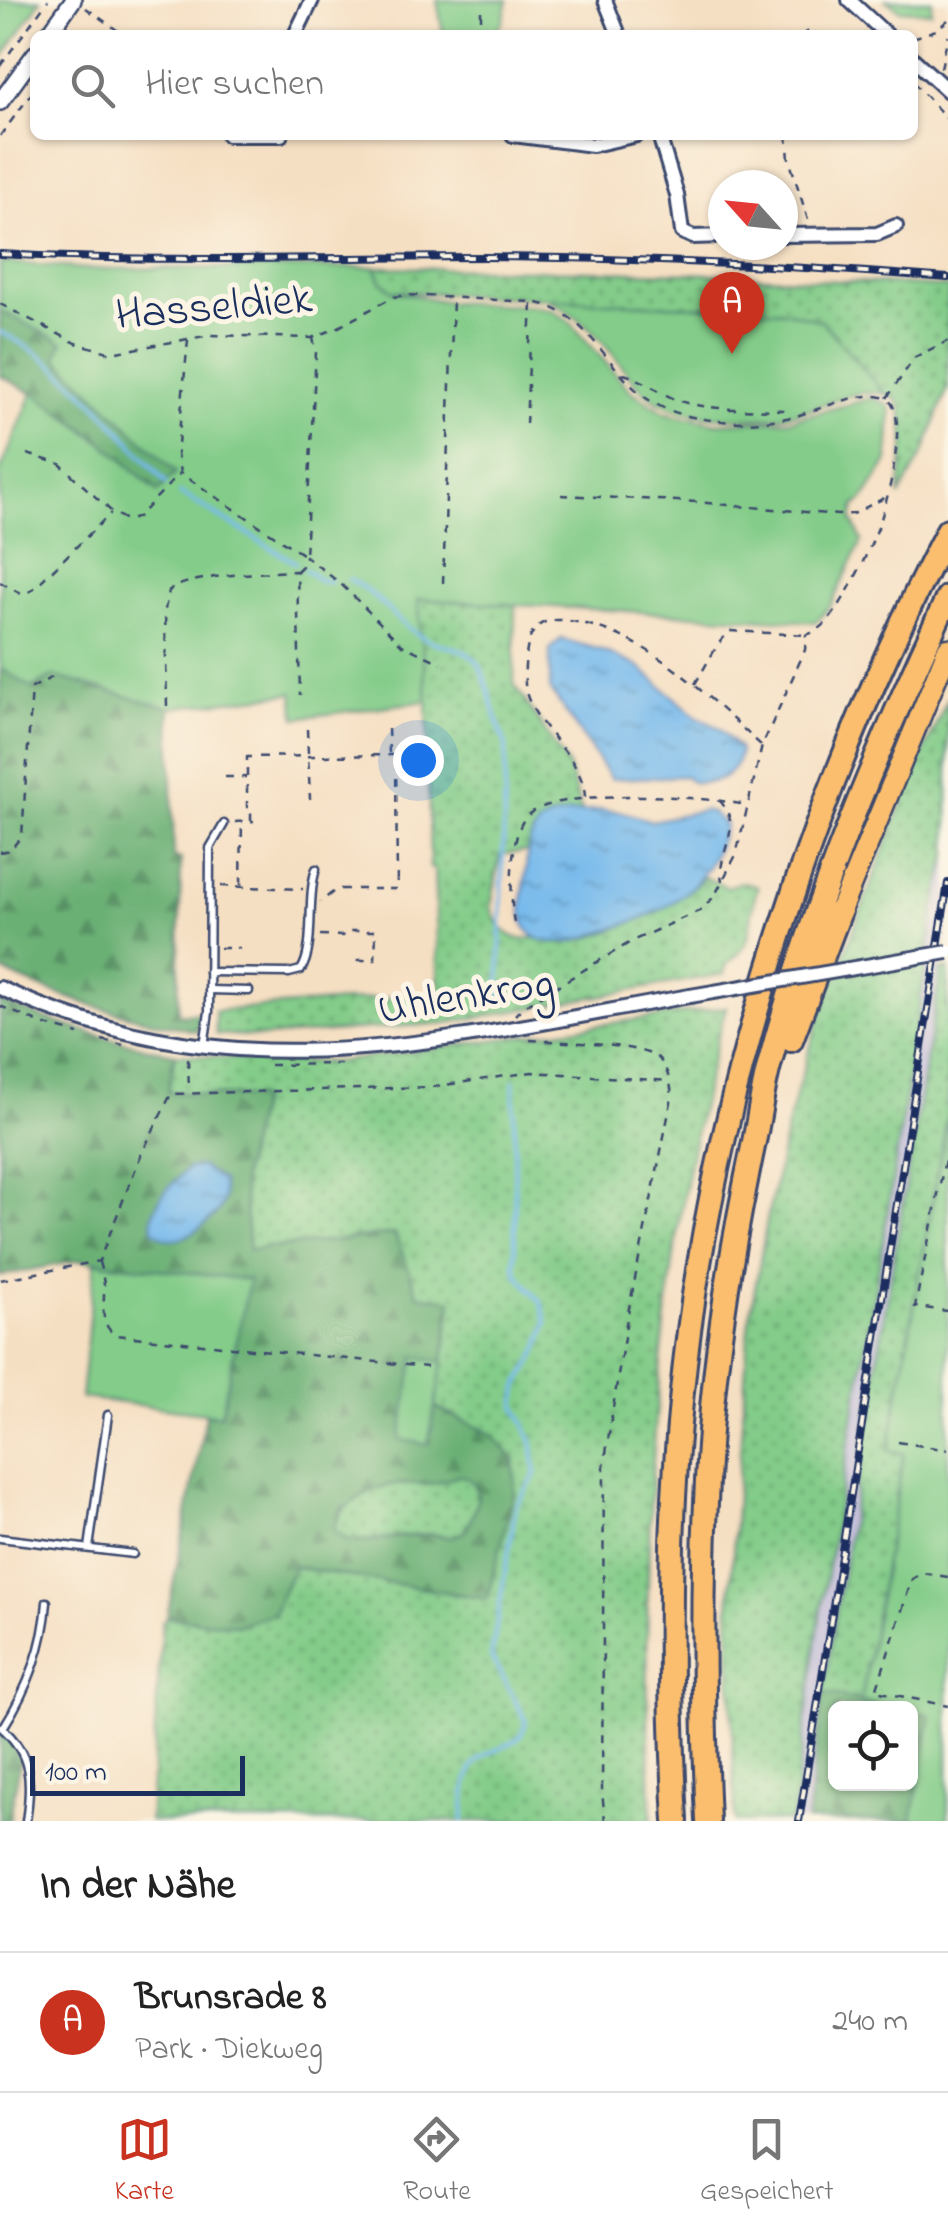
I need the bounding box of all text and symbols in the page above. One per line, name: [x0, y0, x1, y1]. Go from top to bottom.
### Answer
search box: [30, 30, 918, 140]
text: Hier suchen: [145, 57, 324, 113]
icon: search: [65, 58, 120, 113]
north arrow: [708, 170, 798, 260]
street label: Hasseldiek: [113, 268, 315, 350]
pin: A: [700, 272, 764, 354]
your location: [393, 735, 444, 786]
street label: Uhlenkrog: [373, 952, 559, 1045]
map controls: [828, 1701, 918, 1791]
button: locate: [828, 1701, 918, 1791]
scale bar: [30, 1751, 245, 1796]
text: 100 m: [45, 1753, 107, 1794]
text: In der Nähe: [40, 1856, 235, 1917]
text: Brunsrade 8: [135, 1971, 326, 2027]
text: A: [63, 1999, 82, 2046]
text: 240 m: [832, 1999, 908, 2046]
text: Park · Diekweg: [135, 2027, 323, 2074]
tab: Karte: [115, 2112, 174, 2213]
tab: Route: [403, 2112, 471, 2213]
tab: Gespeichert: [700, 2112, 833, 2213]

